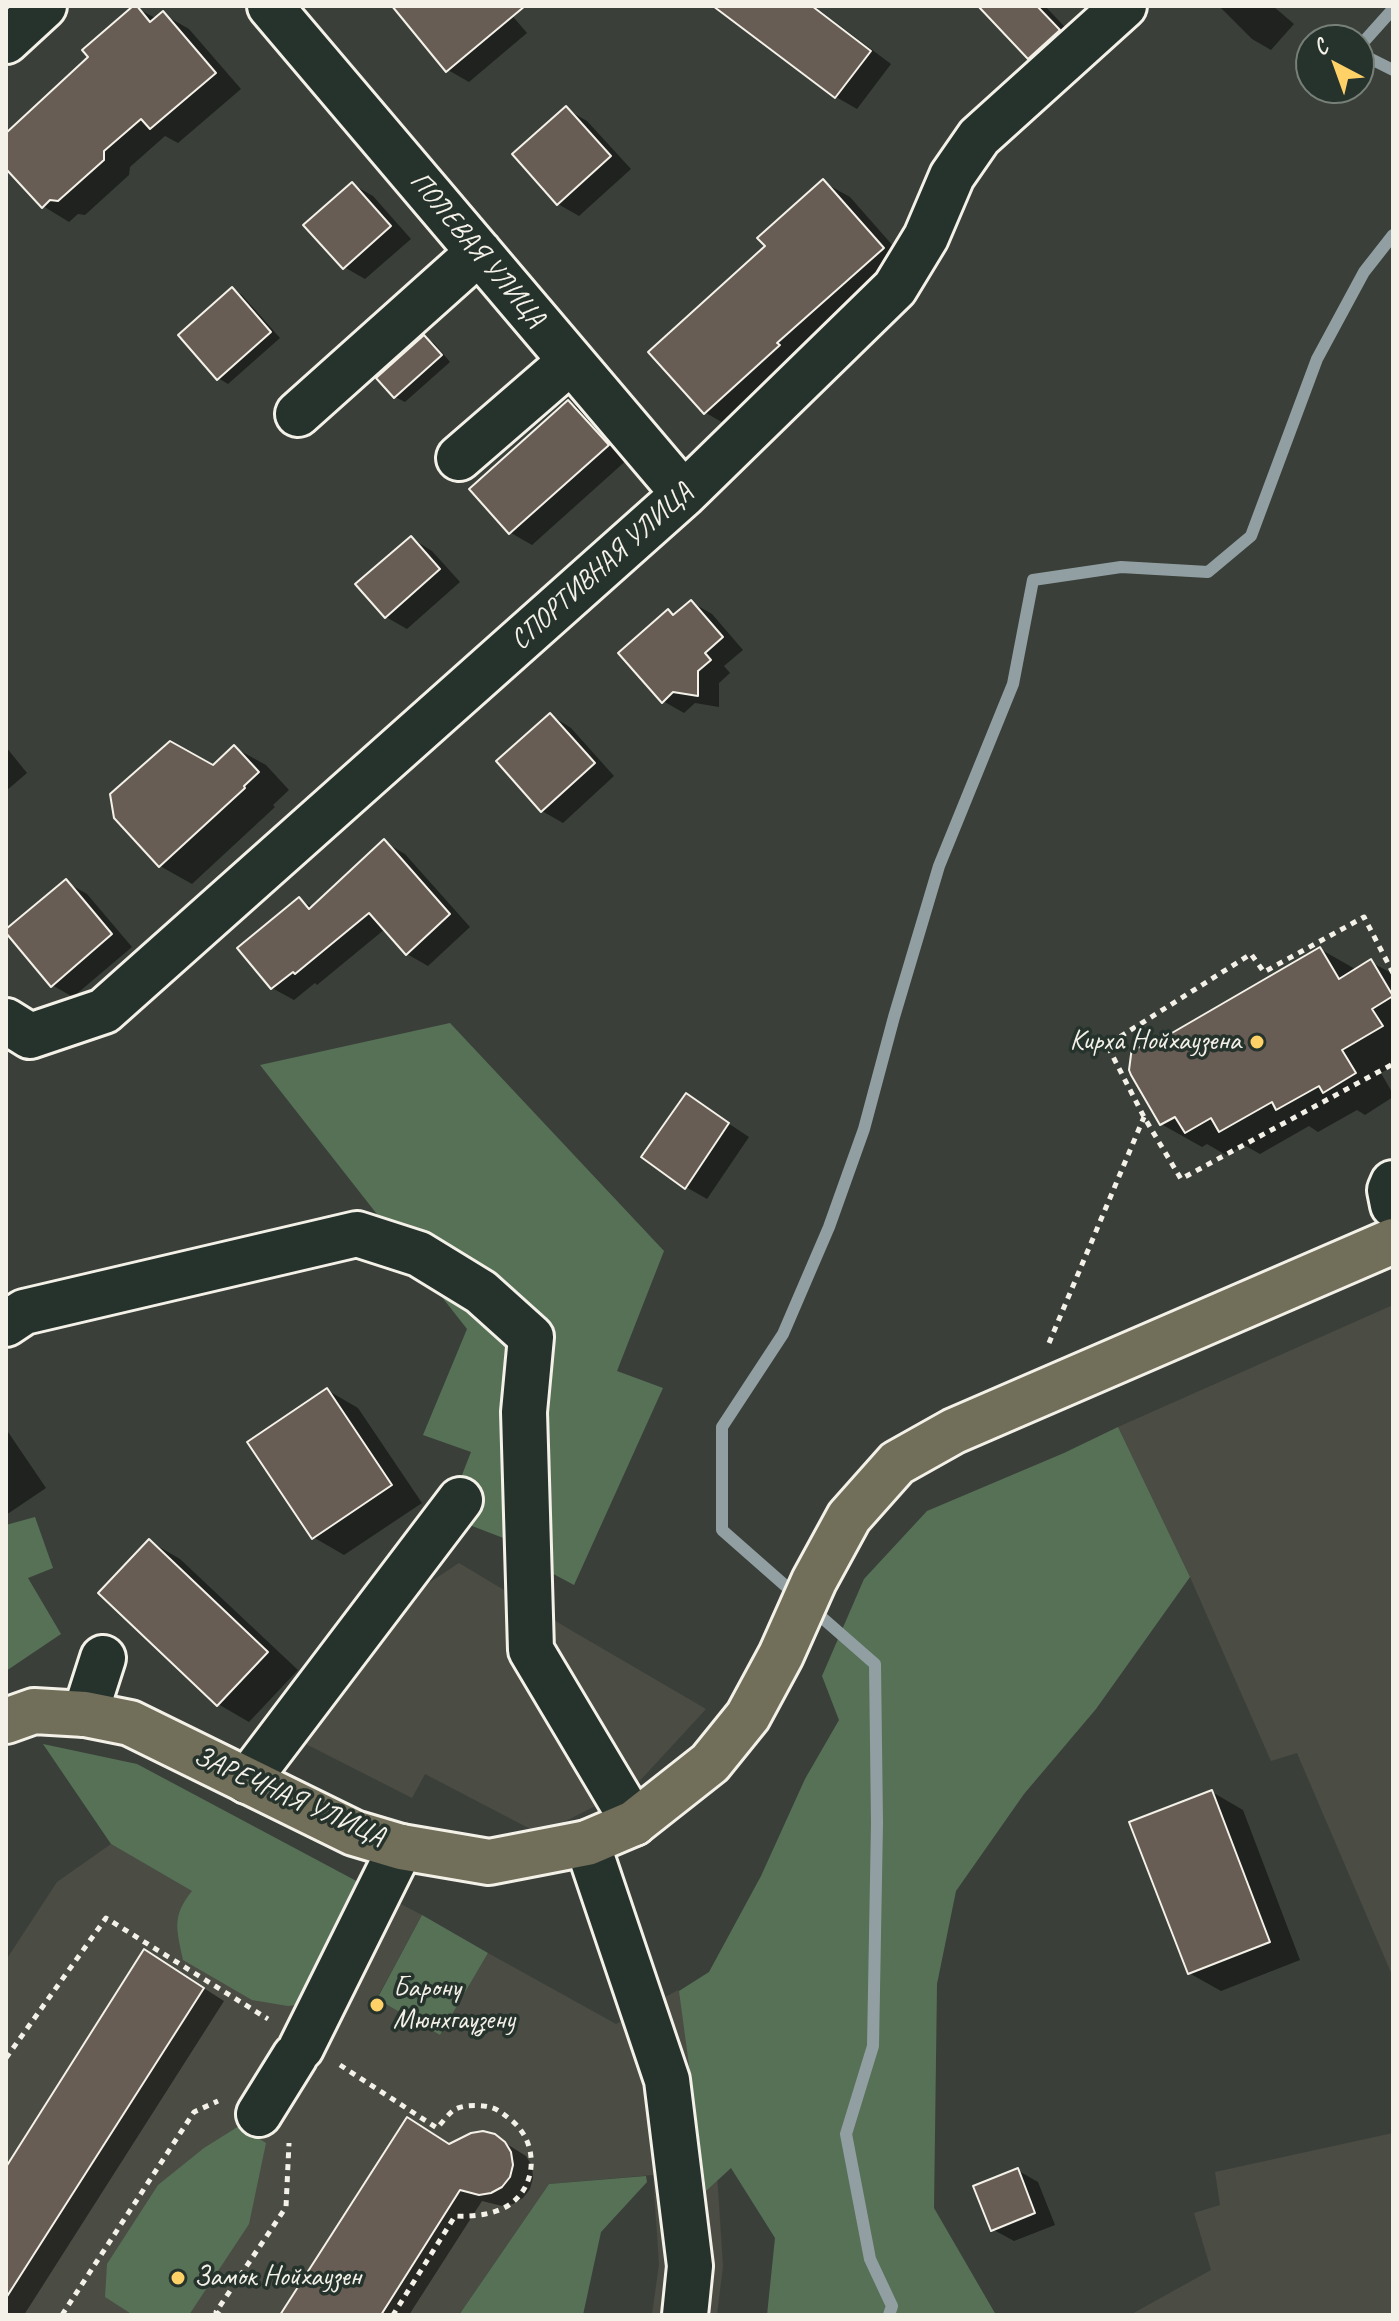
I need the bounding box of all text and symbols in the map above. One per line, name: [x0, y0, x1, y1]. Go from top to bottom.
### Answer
north arrow: [1295, 24, 1375, 104]
text: С: [1307, 33, 1334, 62]
street label: ПОЛЕВАЯ УЛИЦА: [402, 165, 552, 335]
street label: СПОРТИВНАЯ УЛИЦА: [504, 476, 700, 658]
place label: Кирха Нойхаузена: [1070, 1025, 1241, 1059]
marker: Кирха Нойхаузена: [1248, 1033, 1266, 1051]
street label: ЗАРЕЧНАЯ УЛИЦА: [188, 1740, 390, 1854]
place label: Барону Мюнхгаузену: [393, 1972, 515, 2038]
marker: Барону Мюнхгаузену: [368, 1996, 386, 2014]
place label: Замок Нойхаузен: [194, 2261, 361, 2295]
marker: Замок Нойхаузен: [169, 2269, 187, 2287]

